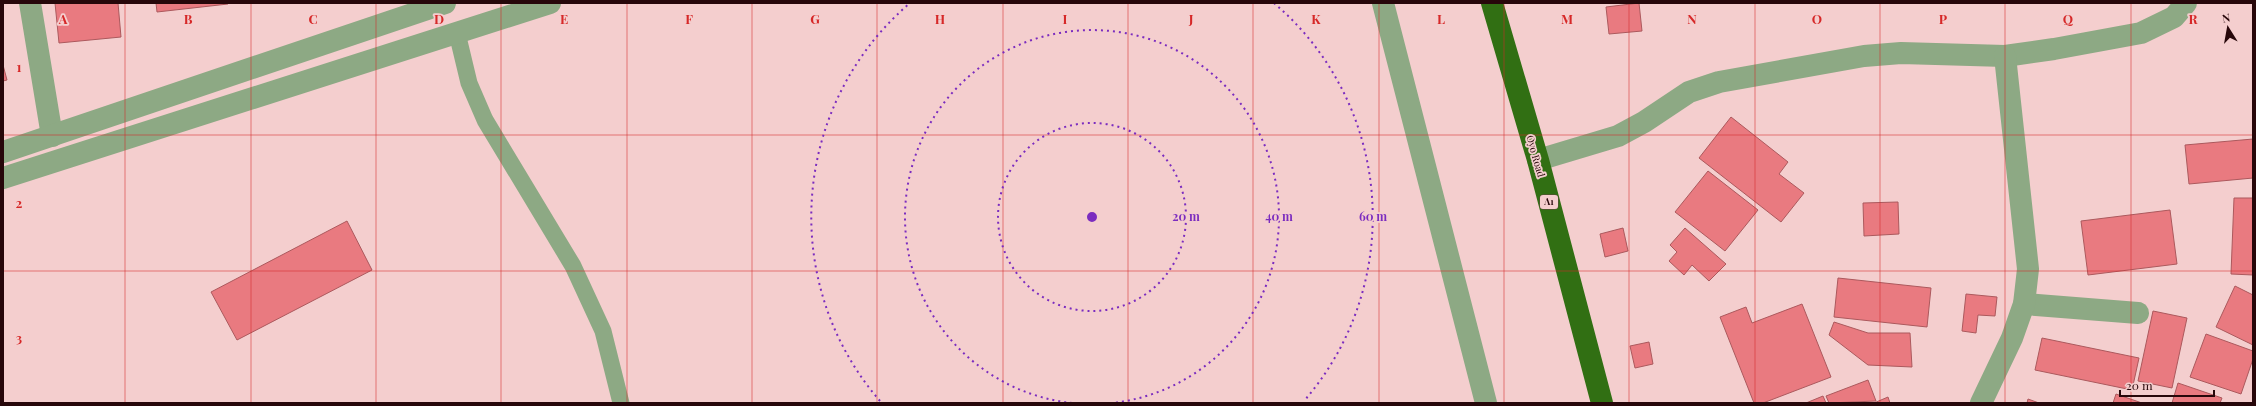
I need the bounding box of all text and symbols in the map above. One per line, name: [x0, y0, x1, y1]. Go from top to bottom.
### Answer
north arrow: [2208, 8, 2248, 48]
text: A: [58, 10, 68, 27]
text: B: [184, 10, 193, 27]
text: C: [308, 10, 318, 27]
text: D: [434, 10, 444, 27]
text: E: [560, 10, 568, 27]
text: F: [685, 10, 693, 27]
text: G: [810, 10, 820, 27]
text: H: [935, 10, 945, 27]
text: I: [1063, 10, 1068, 27]
text: J: [1188, 10, 1194, 27]
text: K: [1311, 10, 1321, 27]
text: L: [1437, 10, 1445, 27]
text: M: [1561, 10, 1573, 27]
text: N: [1687, 10, 1697, 27]
text: O: [1812, 10, 1822, 27]
text: P: [1939, 10, 1948, 27]
text: Q: [2063, 10, 2074, 27]
text: R: [2189, 10, 2199, 27]
text: N: [2221, 10, 2231, 26]
text: 1: [17, 58, 22, 75]
street label: Oyo Road: [1523, 133, 1549, 179]
text: 2: [16, 194, 23, 211]
road number: A1: [1540, 195, 1558, 209]
text: 20 m: [1172, 208, 1200, 224]
text: 40 m: [1265, 208, 1293, 224]
text: 60 m: [1359, 208, 1387, 224]
centre of rings: [1085, 210, 1099, 224]
text: 3: [16, 329, 22, 346]
scale bar: [2120, 372, 2214, 398]
text: 20 m: [2126, 377, 2153, 393]

